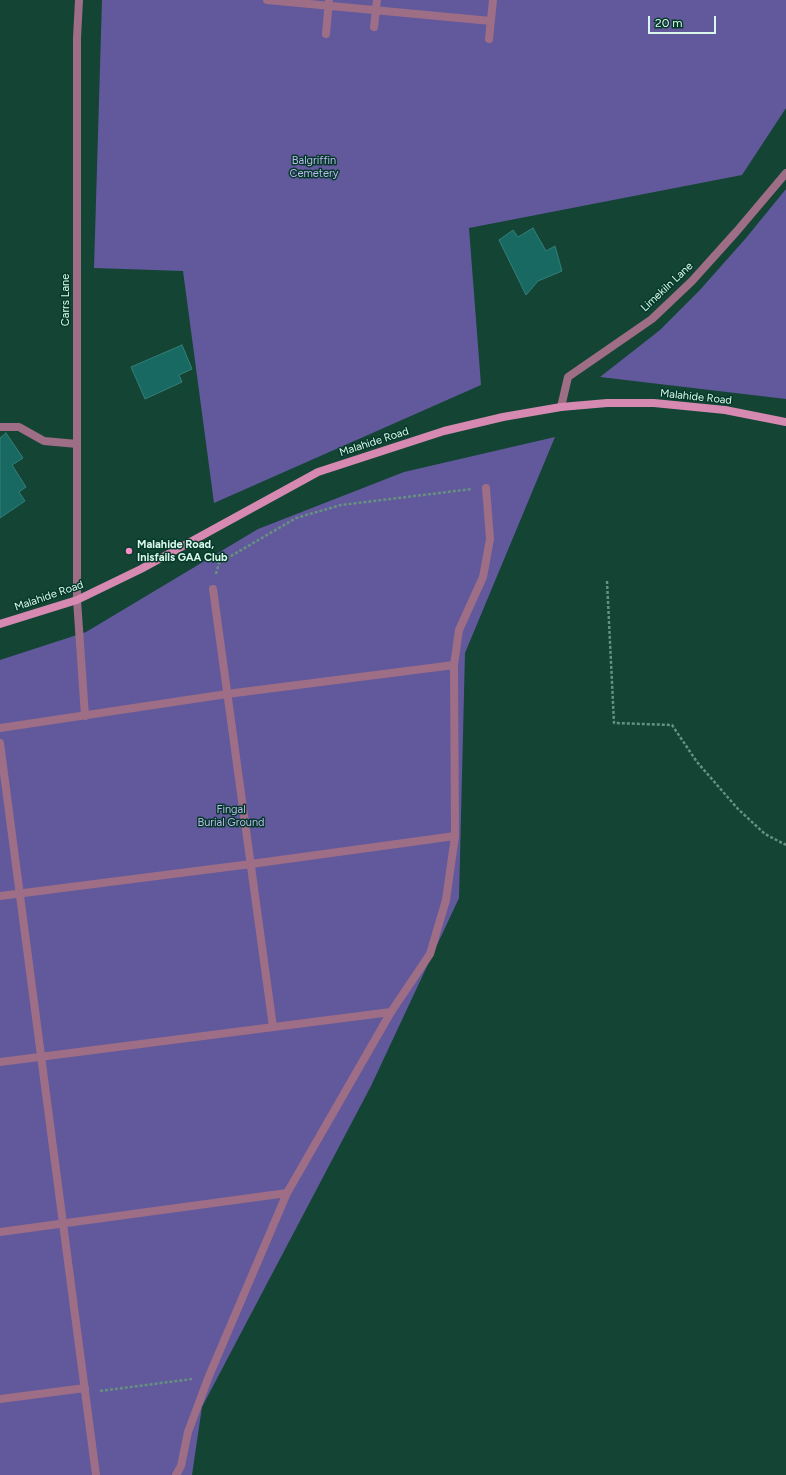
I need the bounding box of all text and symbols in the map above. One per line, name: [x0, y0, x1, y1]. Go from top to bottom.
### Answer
scale bar: [650, 8, 718, 34]
text: 20 m: [655, 16, 683, 30]
park label: Balgriffin Cemetery: [290, 154, 338, 180]
street label: Limekiln Lane: [638, 260, 696, 314]
street label: Carrs Lane: [59, 274, 73, 326]
street label: Malahide Road: [659, 387, 733, 407]
street label: Malahide Road: [338, 425, 410, 459]
place label: Malahide Road, Inisfails GAA Club: [137, 538, 228, 564]
marker: Malahide Road, Inisfails GAA Club: [124, 546, 134, 556]
street label: Malahide Road: [13, 578, 85, 614]
park label: Fingal Burial Ground: [197, 803, 265, 829]

